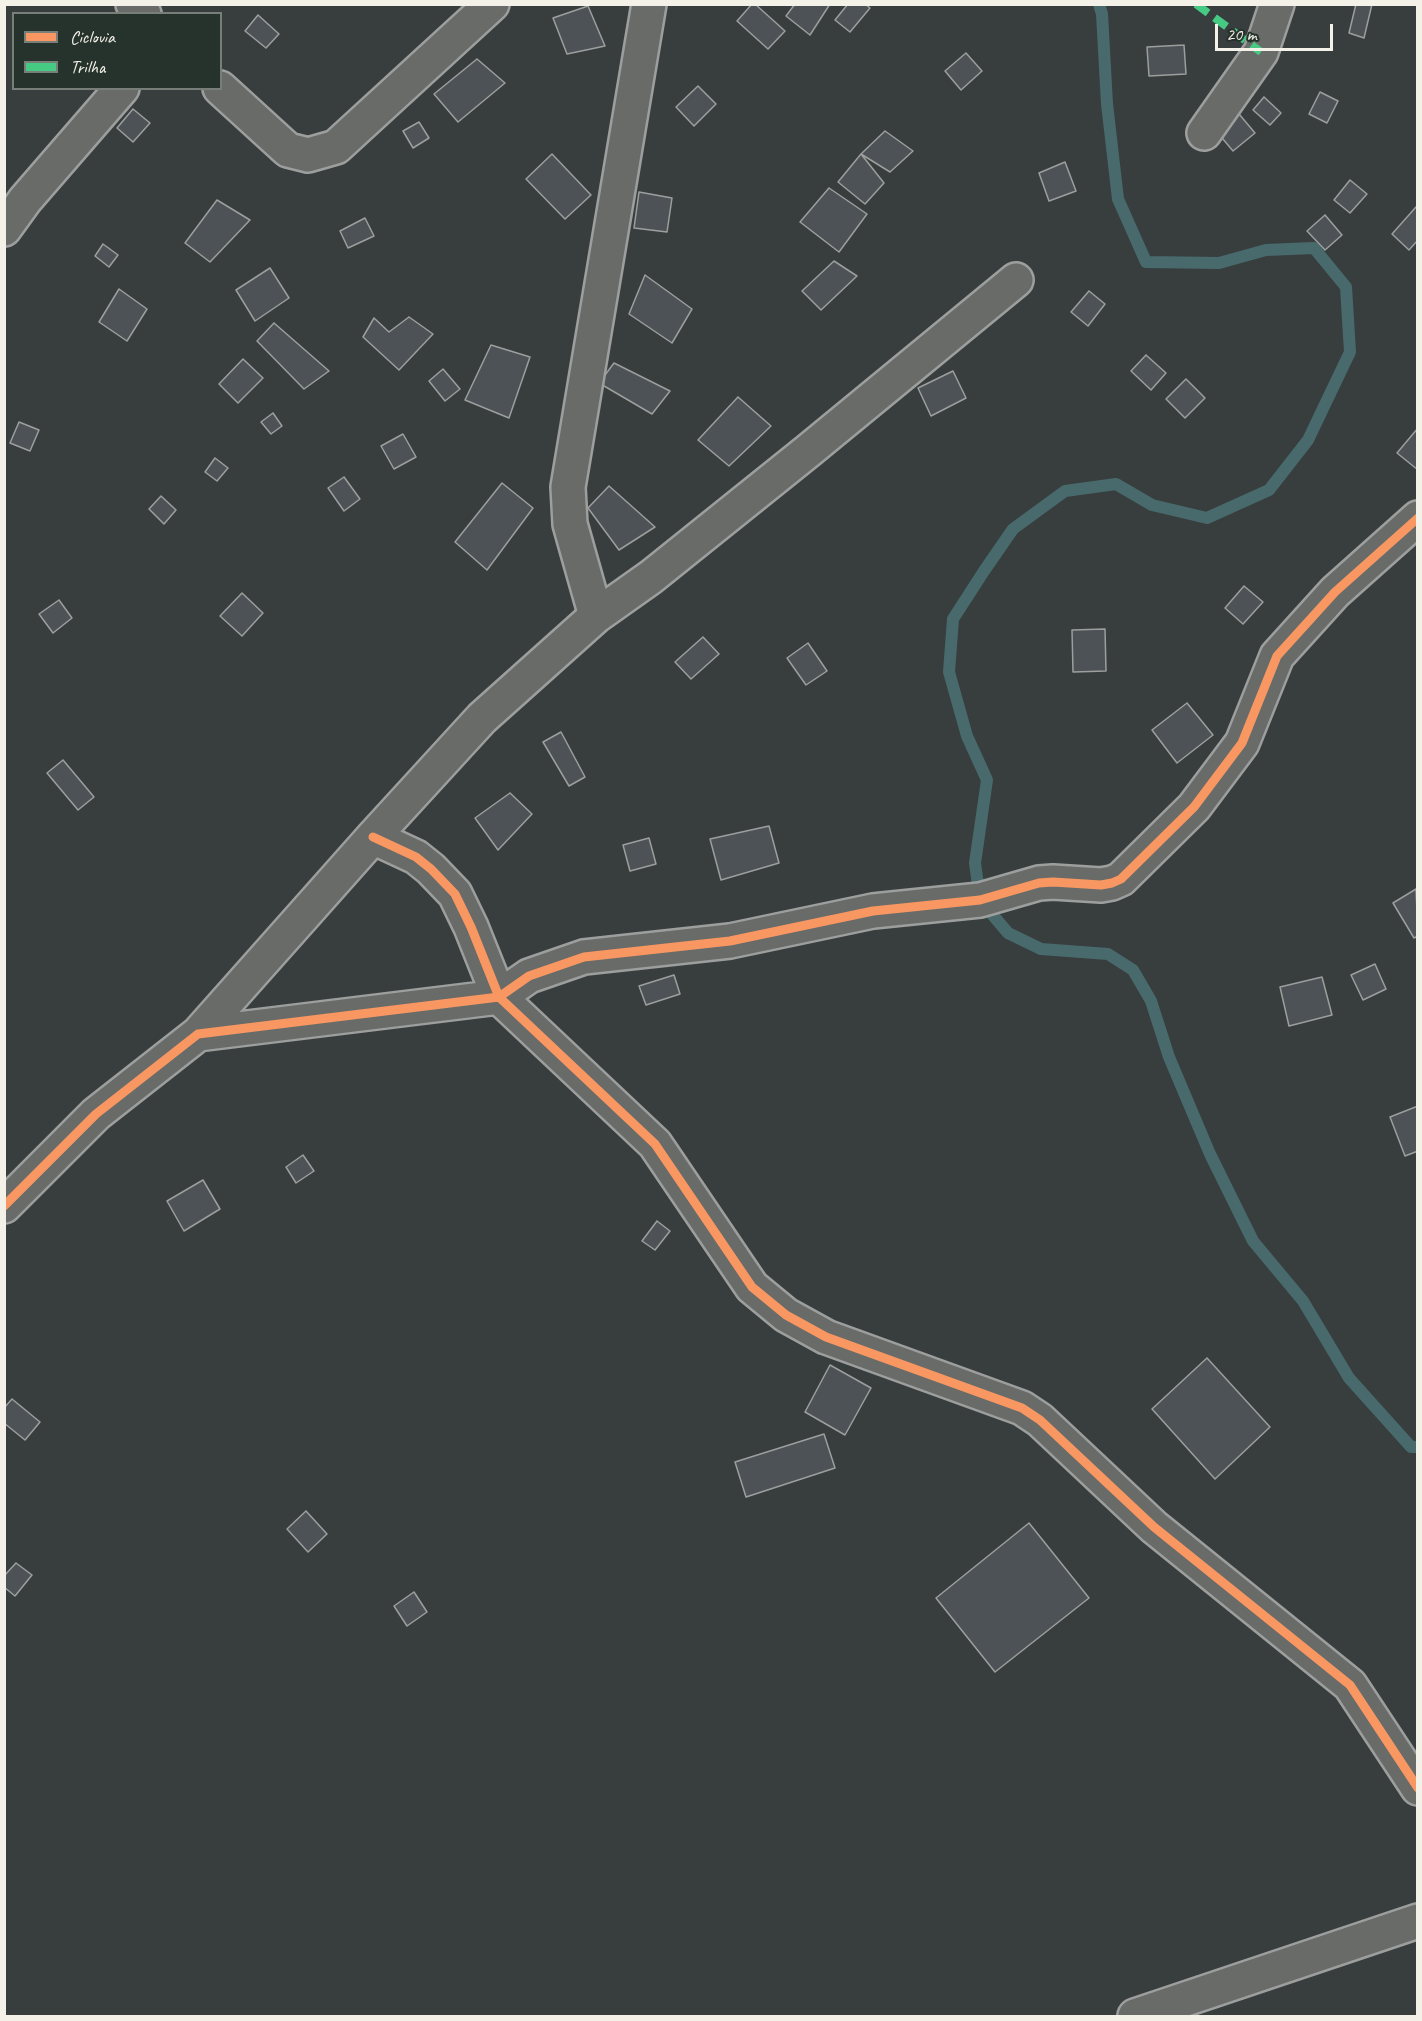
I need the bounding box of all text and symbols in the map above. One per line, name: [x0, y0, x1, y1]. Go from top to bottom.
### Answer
legend: [12, 12, 222, 90]
scale bar: [1218, 12, 1336, 50]
text: 20 m: [1226, 23, 1257, 45]
text: Ciclovia: [70, 26, 115, 48]
text: Trilha: [70, 56, 105, 78]

